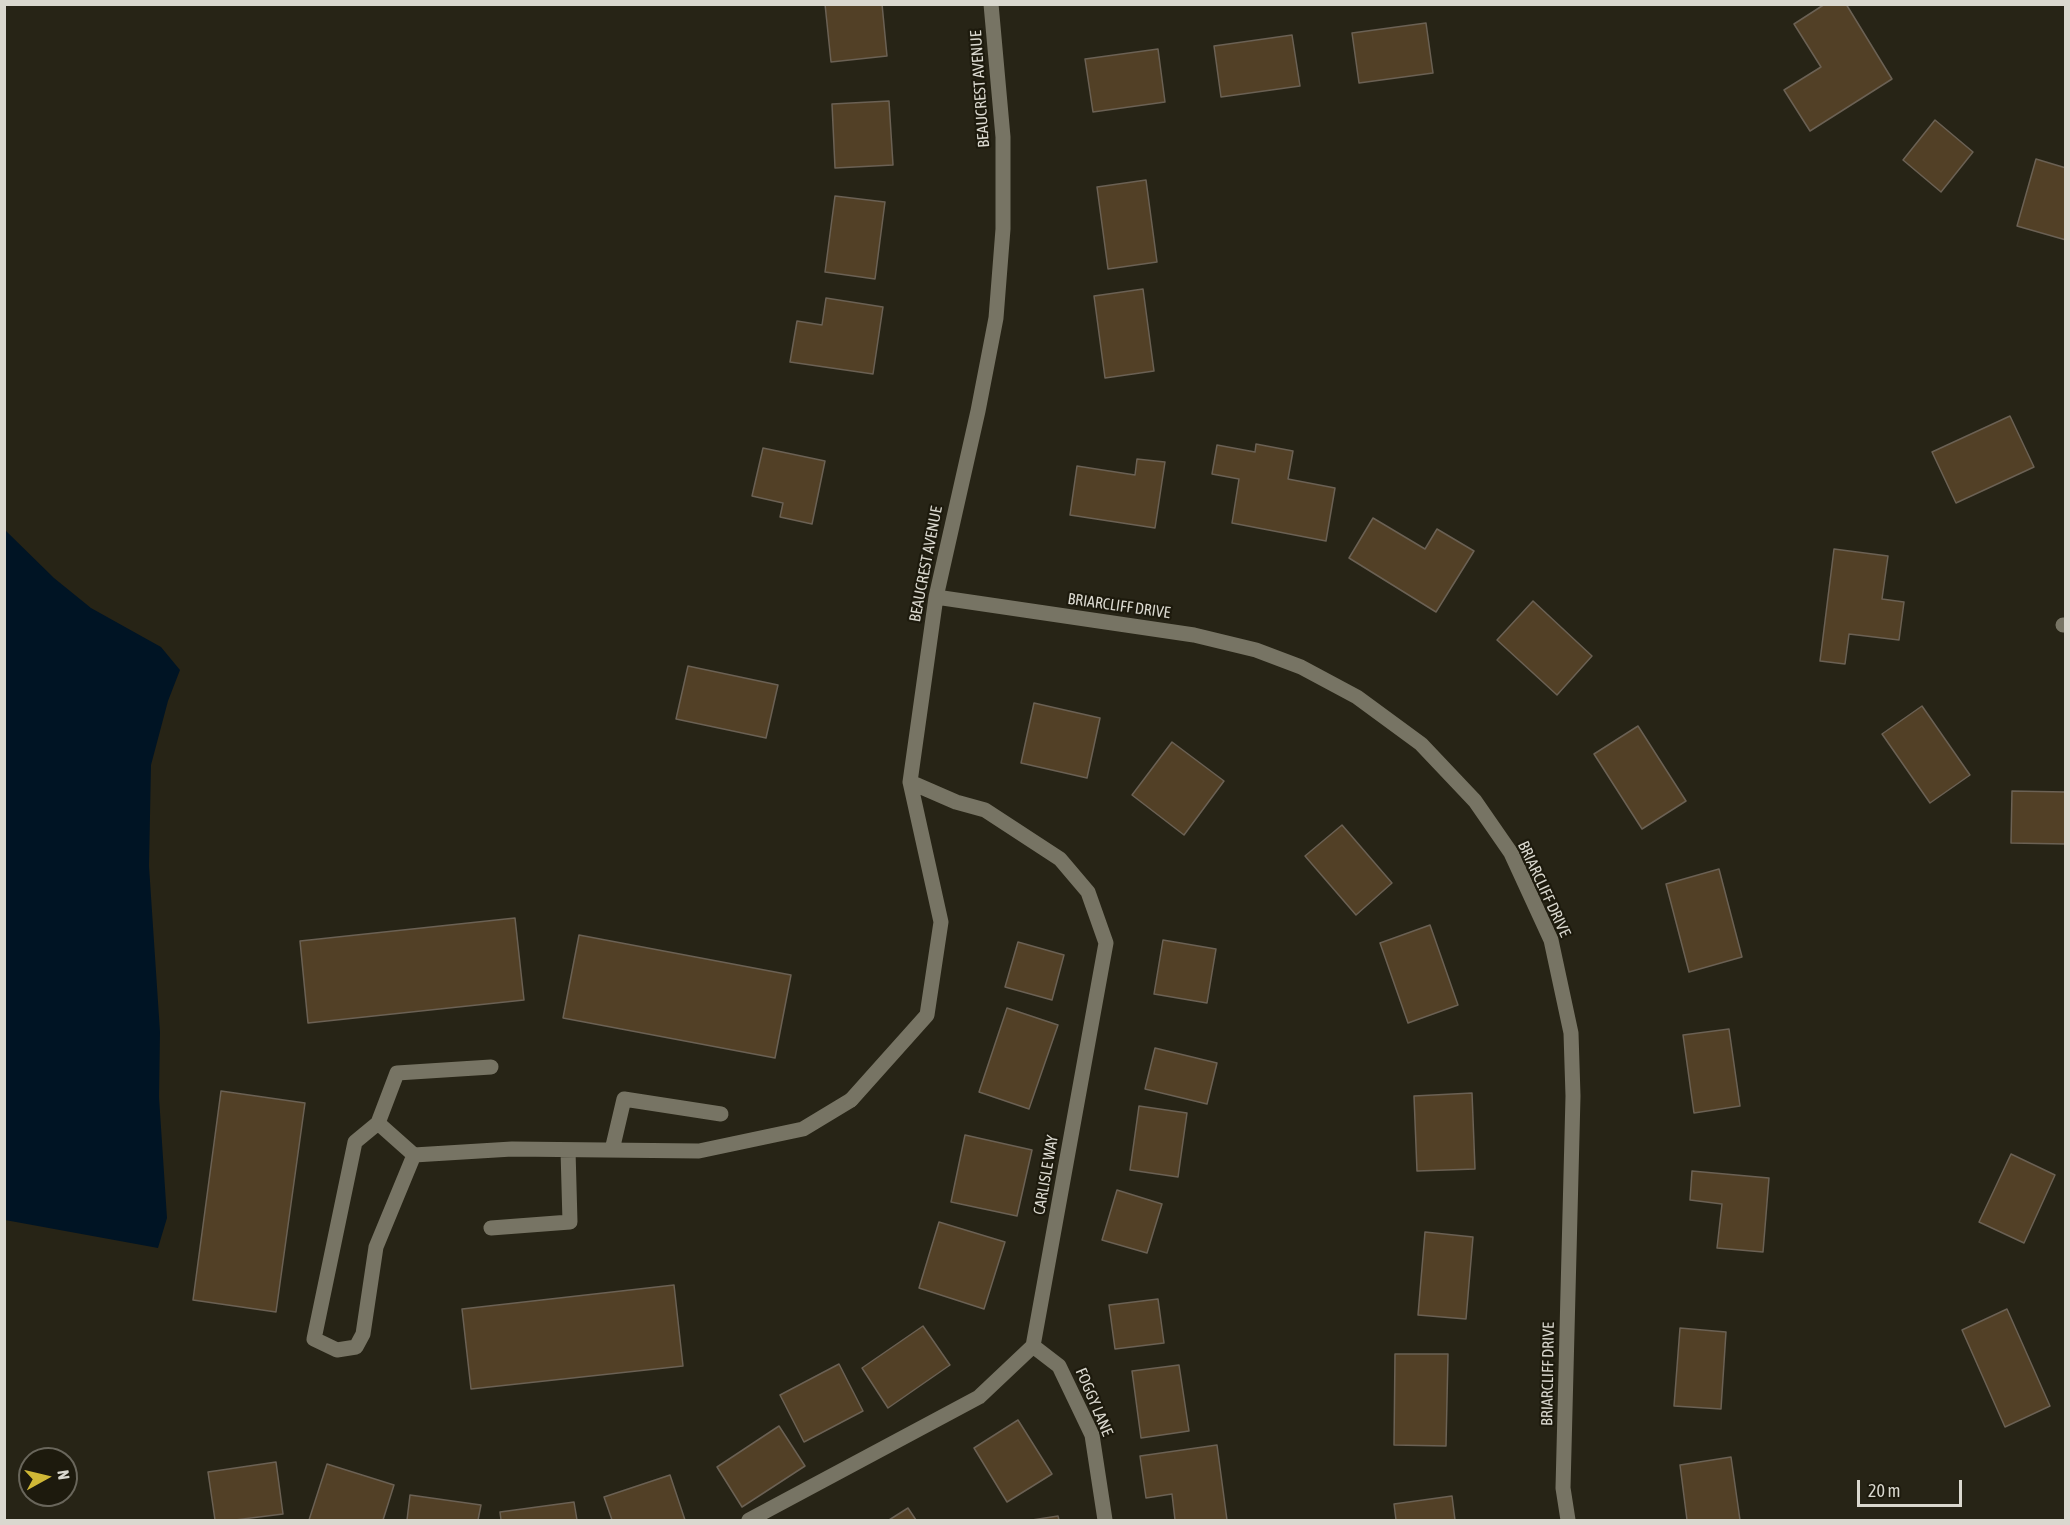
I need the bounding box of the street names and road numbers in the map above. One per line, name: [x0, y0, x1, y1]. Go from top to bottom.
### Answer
street label: BEAUCREST AVENUE: [966, 30, 994, 148]
street label: BEAUCREST AVENUE: [905, 504, 947, 624]
street label: BRIARCLIFF DRIVE: [1066, 589, 1172, 623]
street label: BRIARCLIFF DRIVE: [1513, 838, 1575, 940]
street label: CARLISLE WAY: [1030, 1134, 1062, 1216]
street label: BRIARCLIFF DRIVE: [1537, 1322, 1559, 1426]
street label: FOGGY LANE: [1071, 1365, 1117, 1439]

